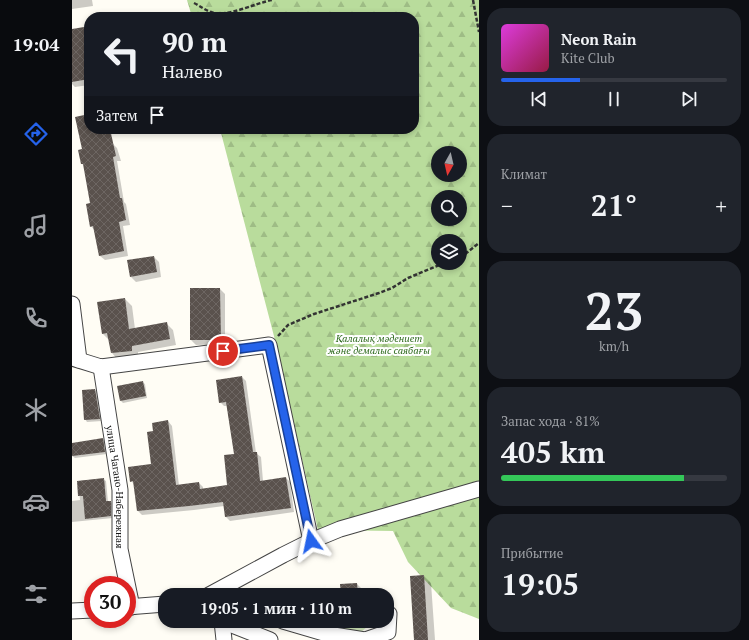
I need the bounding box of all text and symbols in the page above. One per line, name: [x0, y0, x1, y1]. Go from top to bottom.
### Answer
text: 90 m: [162, 23, 227, 60]
icon: left: [96, 28, 148, 80]
text: Neon Rain: [561, 29, 637, 49]
text: 19:04: [13, 32, 59, 56]
text: Kite Club: [561, 49, 615, 67]
text: Налево: [162, 59, 222, 83]
icon: previous: [528, 88, 550, 110]
icon: pause: [603, 88, 625, 110]
icon: next: [678, 88, 700, 110]
icon: arrive: [146, 104, 168, 126]
text: Затем: [96, 105, 138, 125]
icon: directions: [22, 120, 50, 148]
north arrow: [431, 146, 467, 182]
map controls: [431, 146, 467, 270]
text: Климат: [501, 165, 547, 183]
text: 21°: [591, 185, 637, 225]
button: search: [431, 190, 467, 226]
text: −: [501, 191, 513, 220]
text: +: [715, 191, 727, 220]
icon: music: [22, 212, 50, 240]
button: layers: [431, 234, 467, 270]
text: 23: [585, 276, 643, 345]
icon: phone: [22, 304, 50, 332]
park label: Қалалық мәдениет және демалыс саябағы: [327, 332, 430, 357]
pin: [206, 334, 240, 368]
text: km/h: [599, 337, 629, 355]
icon: arrive: [212, 340, 234, 362]
icon: climate: [22, 396, 50, 424]
text: Запас хода · 81%: [501, 412, 600, 430]
street label: улица Чагано-Набережная: [103, 423, 126, 548]
text: 405 km: [501, 432, 605, 472]
icon: car: [22, 488, 50, 516]
position arrow: [290, 520, 332, 562]
text: Прибытие: [501, 544, 563, 562]
text: 19:05: [501, 564, 579, 604]
speed limit sign: 30: [84, 576, 136, 628]
icon: filters: [22, 580, 50, 608]
text: 19:05 · 1 мин · 110 m: [200, 598, 352, 618]

